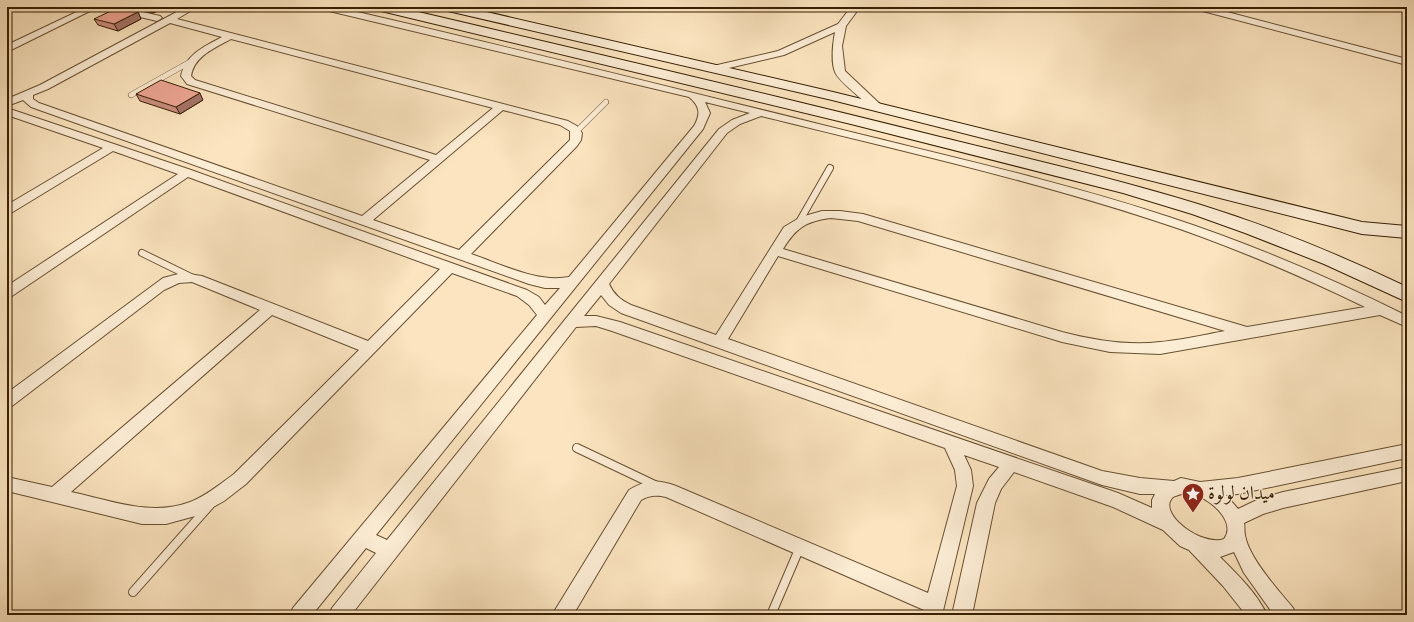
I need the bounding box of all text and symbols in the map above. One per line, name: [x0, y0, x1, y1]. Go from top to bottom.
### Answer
place icon: ميدان لولوة: [1180, 481, 1206, 514]
place label: ميدان لولوة: [1208, 482, 1275, 506]

